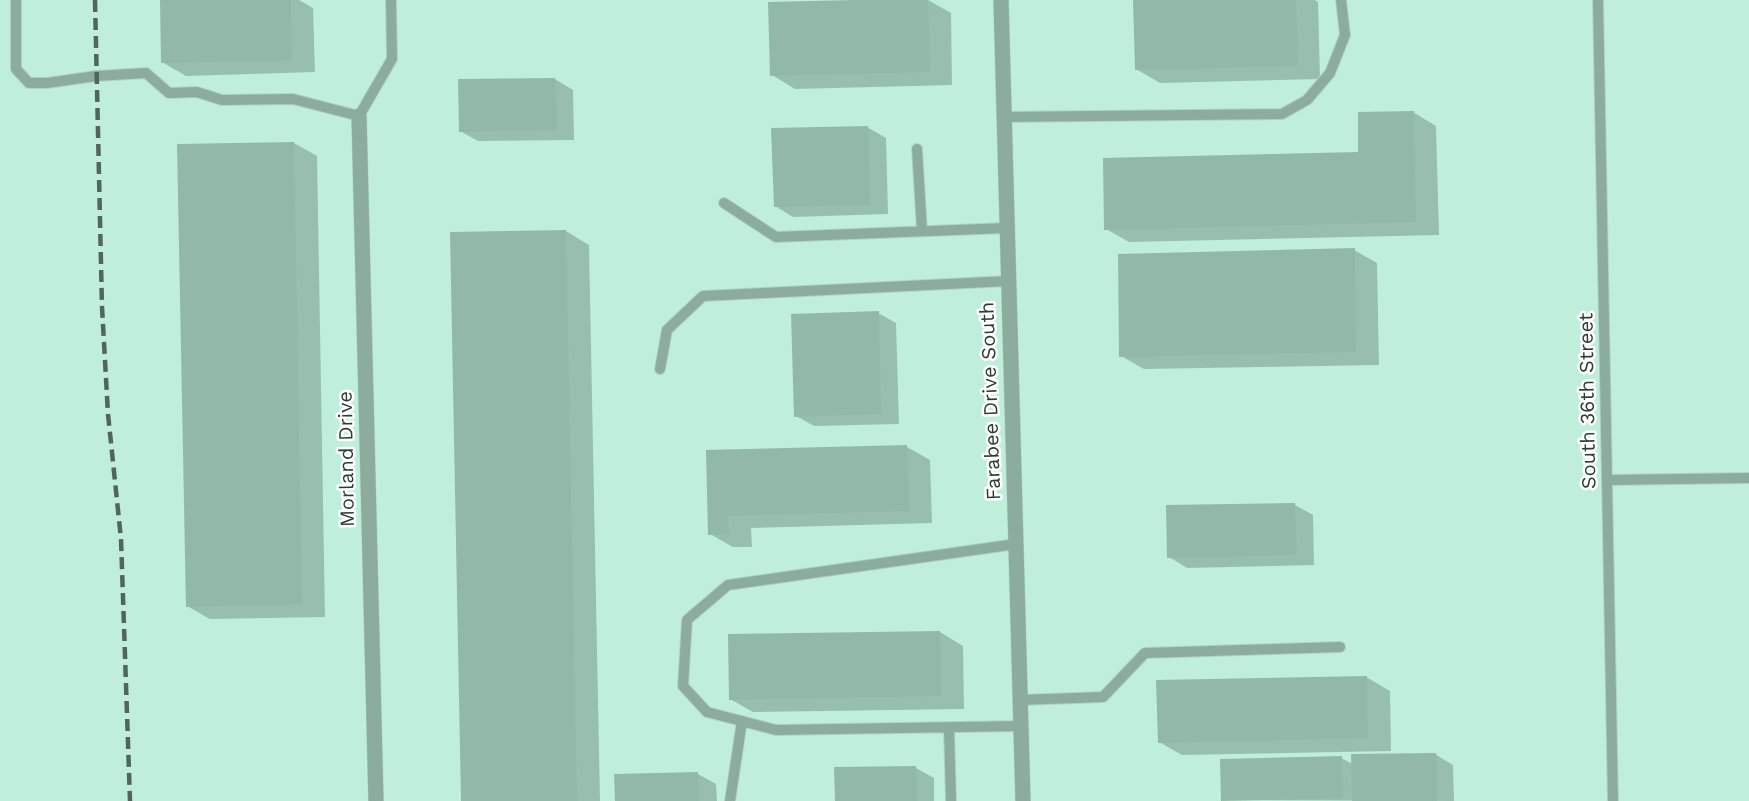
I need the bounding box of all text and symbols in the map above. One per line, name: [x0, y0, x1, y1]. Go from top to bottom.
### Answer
street label: Farabee Drive South: [976, 301, 1006, 501]
street label: South 36th Street: [1574, 313, 1602, 489]
street label: Morland Drive: [334, 391, 360, 527]

